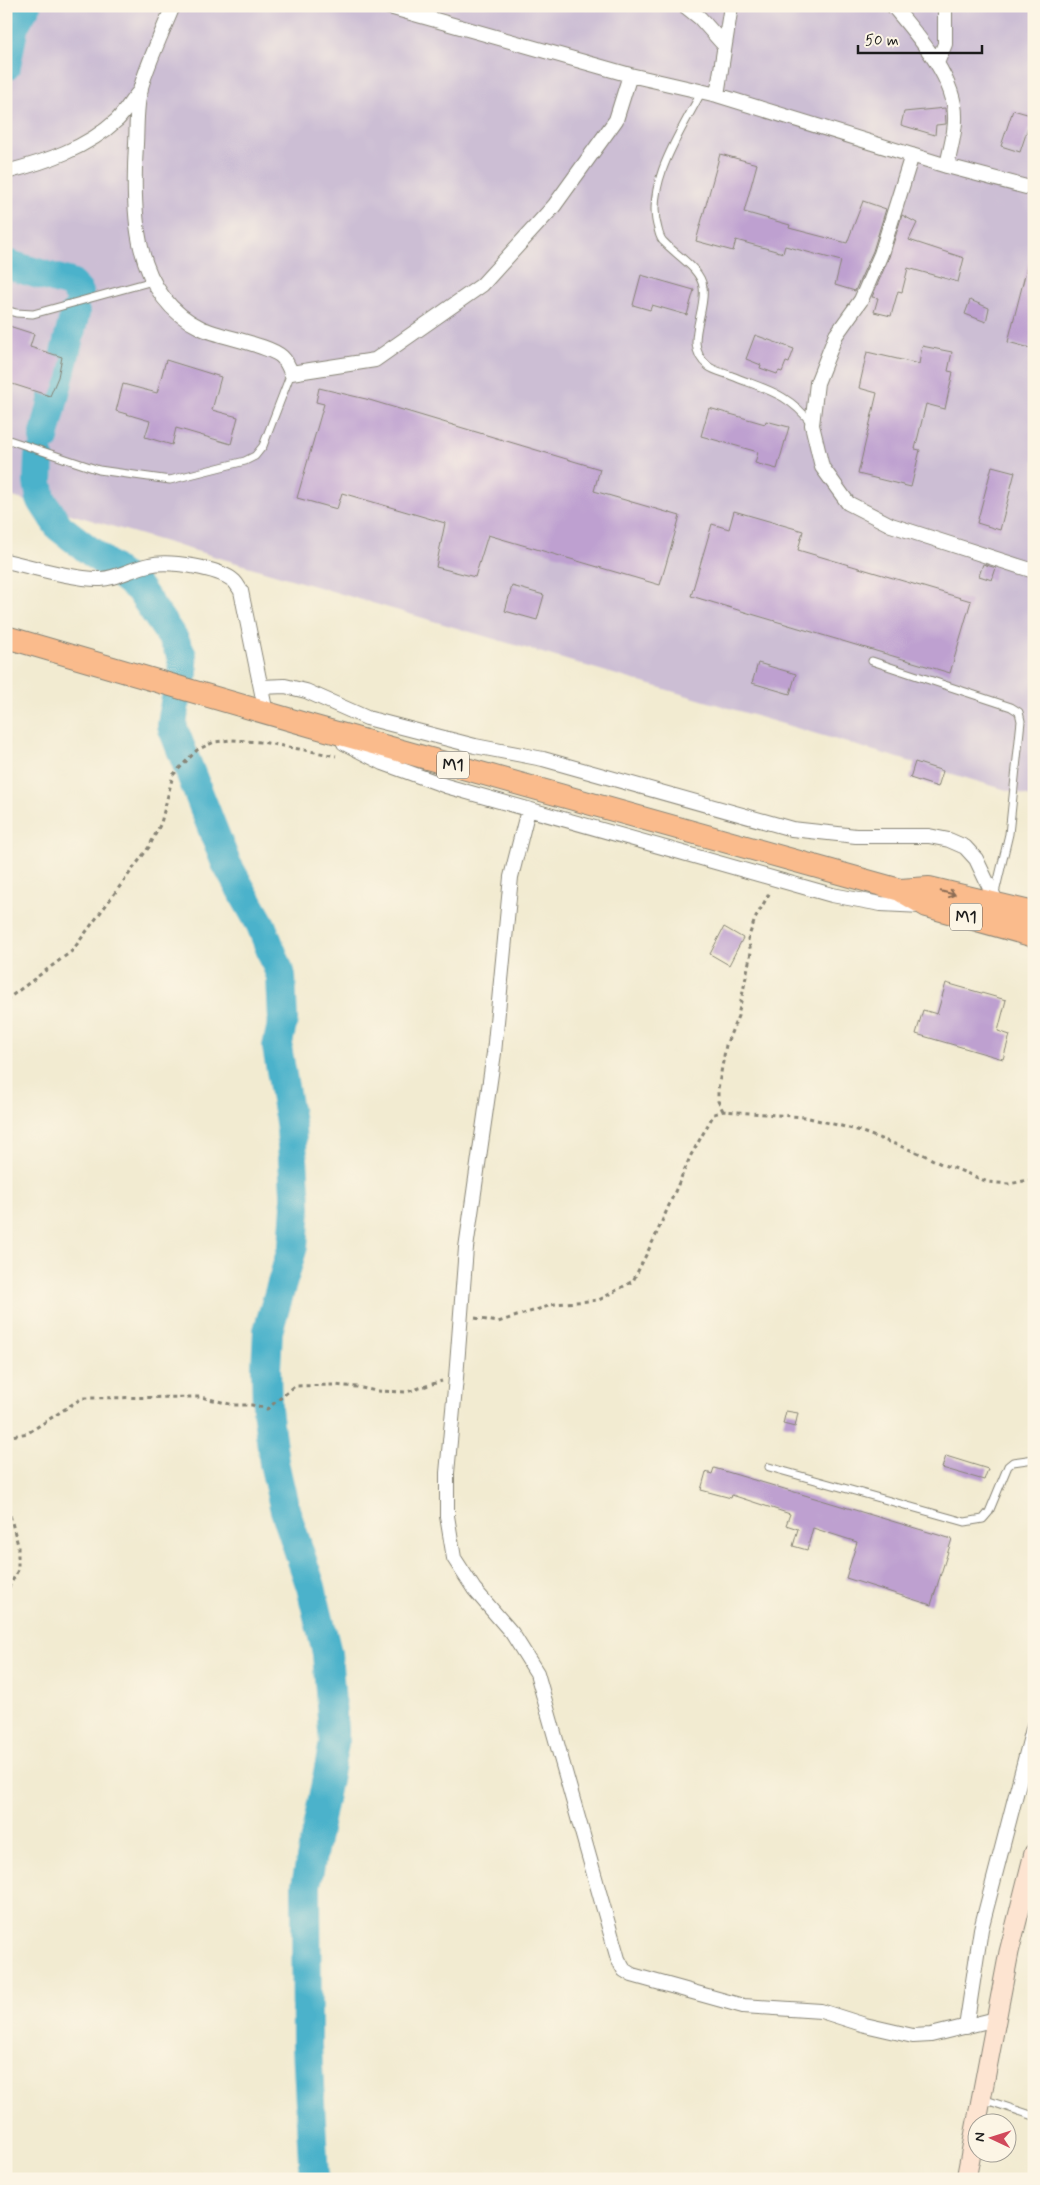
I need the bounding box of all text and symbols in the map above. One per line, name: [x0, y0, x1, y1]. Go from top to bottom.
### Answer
scale bar: [858, 22, 981, 54]
text: 50 m: [865, 31, 899, 51]
road number: M1: [437, 752, 469, 778]
one-way arrow: [940, 889, 956, 898]
road number: M1: [950, 904, 982, 930]
north arrow: [968, 2112, 1018, 2162]
text: N: [971, 2132, 989, 2142]

